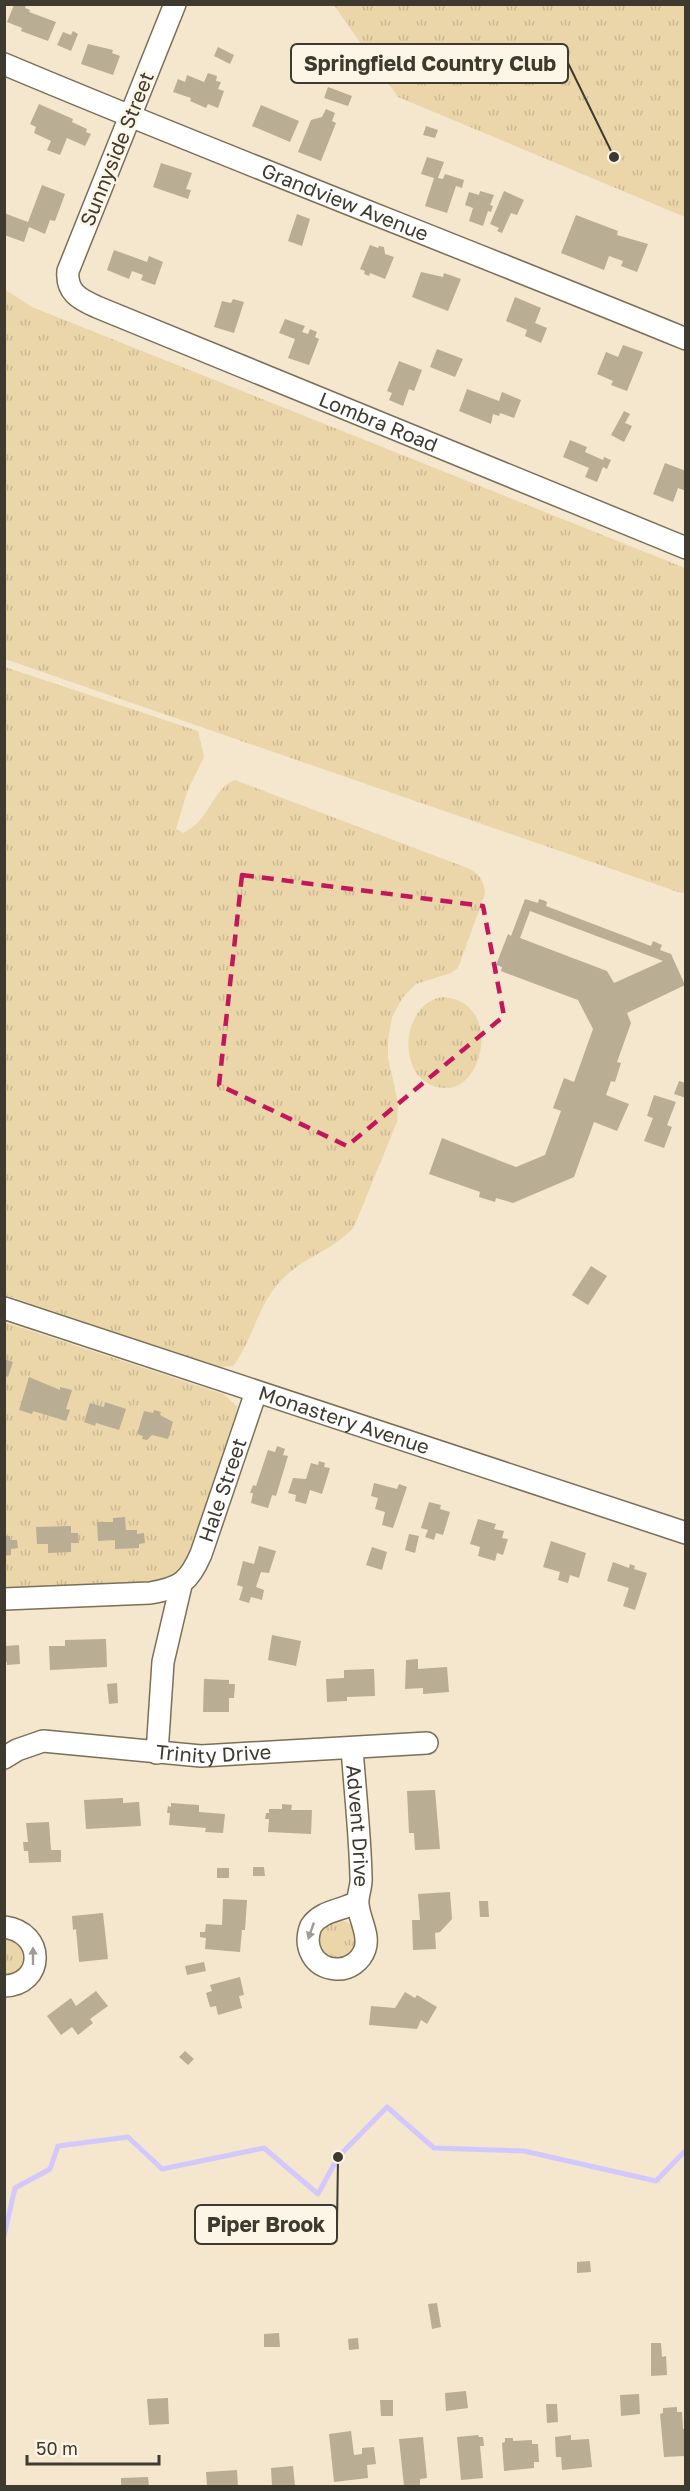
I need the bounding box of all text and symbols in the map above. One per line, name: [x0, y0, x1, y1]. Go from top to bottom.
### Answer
callout: Springfield Country Club: [291, 44, 568, 83]
text: Springfield Country Club: [304, 50, 556, 76]
street label: Sunnyside Street: [74, 68, 158, 229]
street label: Grandview Avenue: [258, 157, 432, 245]
street label: Lombra Road: [316, 386, 442, 456]
street label: Monastery Avenue: [256, 1380, 433, 1459]
street label: Hale Street: [193, 1435, 251, 1545]
street label: Trinity Drive: [155, 1739, 272, 1767]
street label: Advent Drive: [342, 1764, 374, 1888]
one-way arrow: [305, 1922, 315, 1940]
one-way arrow: [28, 1947, 38, 1966]
callout: Piper Brook: [195, 2205, 337, 2244]
text: Piper Brook: [207, 2211, 325, 2237]
scale bar: [27, 2428, 159, 2466]
text: 50 m: [36, 2437, 78, 2459]

